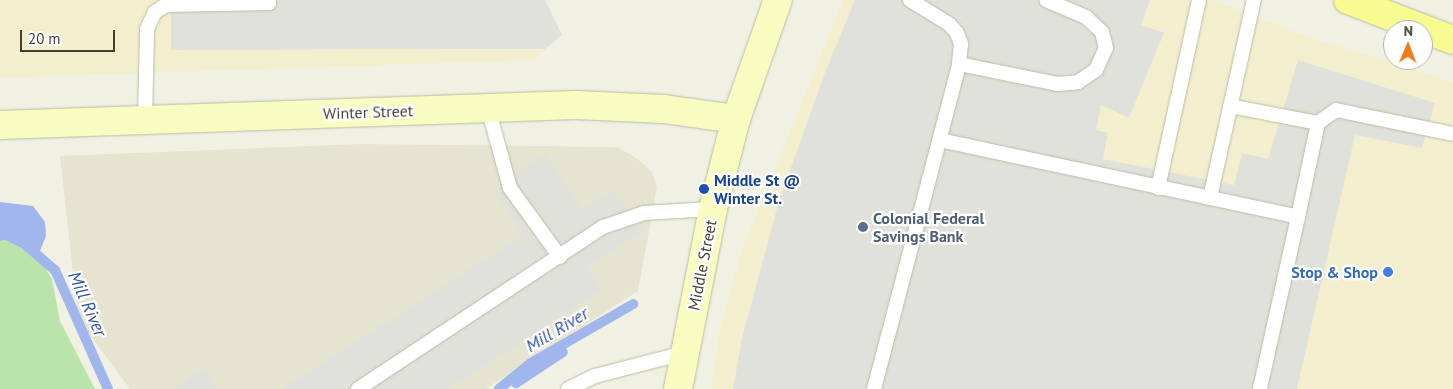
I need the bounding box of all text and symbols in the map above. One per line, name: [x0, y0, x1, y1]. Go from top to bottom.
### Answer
scale bar: [22, 20, 118, 52]
north arrow: [1383, 20, 1433, 70]
text: N: [1403, 22, 1413, 40]
text: 20 m: [28, 29, 61, 48]
street label: Winter Street: [323, 101, 413, 123]
place label: Middle St @ Winter St.: [714, 170, 800, 208]
marker: Middle St @ Winter St.: [698, 183, 710, 195]
place label: Colonial Federal Savings Bank: [873, 208, 984, 246]
street label: Middle Street: [684, 218, 720, 312]
marker: Colonial Federal Savings Bank: [857, 221, 869, 233]
place label: Stop & Shop: [1291, 262, 1378, 282]
marker: Stop & Shop: [1382, 266, 1394, 278]
water label: Mill River: [63, 268, 111, 340]
water label: Mill River: [522, 303, 592, 357]

